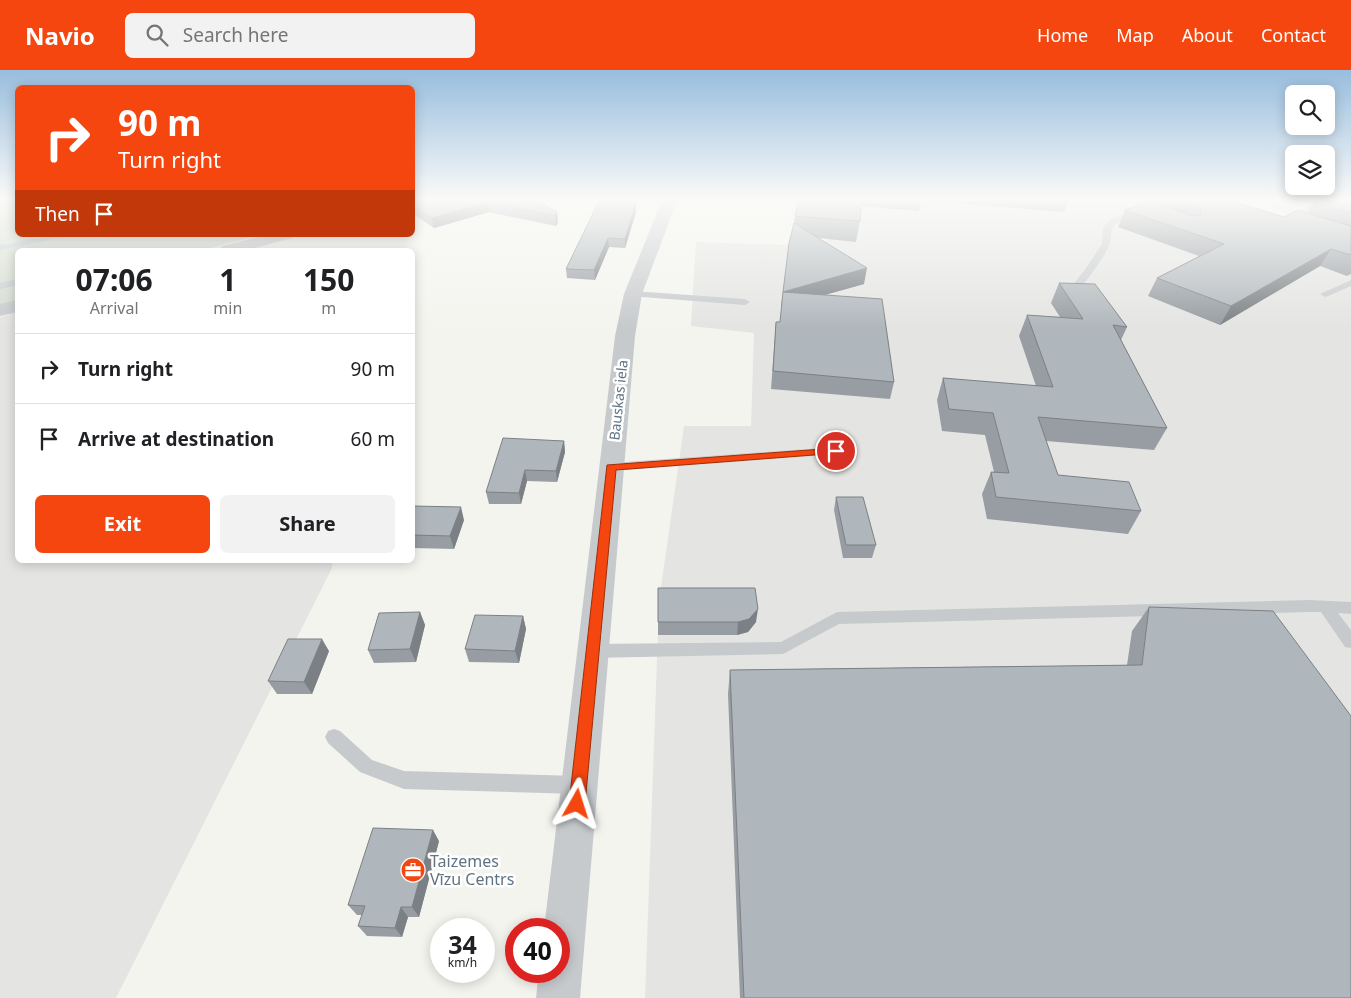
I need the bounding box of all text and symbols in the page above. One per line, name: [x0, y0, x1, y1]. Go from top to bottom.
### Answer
search box: [125, 13, 475, 58]
text: Navio: [25, 19, 95, 52]
icon: search: [143, 21, 171, 49]
text: Search here: [183, 22, 289, 48]
text: Home: [1037, 23, 1088, 47]
text: Map: [1116, 23, 1154, 47]
text: About: [1182, 23, 1233, 47]
text: Contact: [1261, 23, 1326, 47]
map controls: [1285, 85, 1335, 195]
button: search: [1285, 85, 1335, 135]
text: 90 m: [118, 99, 201, 146]
icon: right: [35, 105, 100, 170]
text: Turn right: [118, 144, 221, 174]
button: layers: [1285, 145, 1335, 195]
icon: arrive: [90, 200, 118, 228]
text: Then: [35, 201, 80, 227]
text: 07:06: [76, 259, 153, 300]
text: 1: [219, 259, 236, 300]
text: 150: [303, 259, 354, 300]
text: Arrival: [90, 297, 139, 319]
text: min: [213, 297, 242, 319]
text: m: [321, 297, 336, 319]
icon: right: [35, 355, 63, 383]
text: Turn right: [78, 356, 173, 382]
text: 90 m: [351, 356, 395, 382]
street label: Bauskas iela: [604, 359, 632, 441]
icon: arrive: [35, 425, 63, 453]
text: Arrive at destination: [78, 426, 274, 452]
text: 60 m: [351, 426, 395, 452]
pin: [815, 430, 857, 472]
icon: arrive: [822, 437, 850, 465]
button: Exit: [35, 495, 210, 553]
button: Share: [220, 495, 395, 553]
position arrow: [550, 777, 602, 829]
place label: Taizemes Vīzu Centrs: [430, 850, 514, 890]
office icon: Taizemes Vīzu Centrs: [400, 857, 426, 883]
speed limit sign: 40: [505, 918, 570, 983]
text: 34: [448, 927, 477, 961]
text: km/h: [448, 954, 477, 971]

